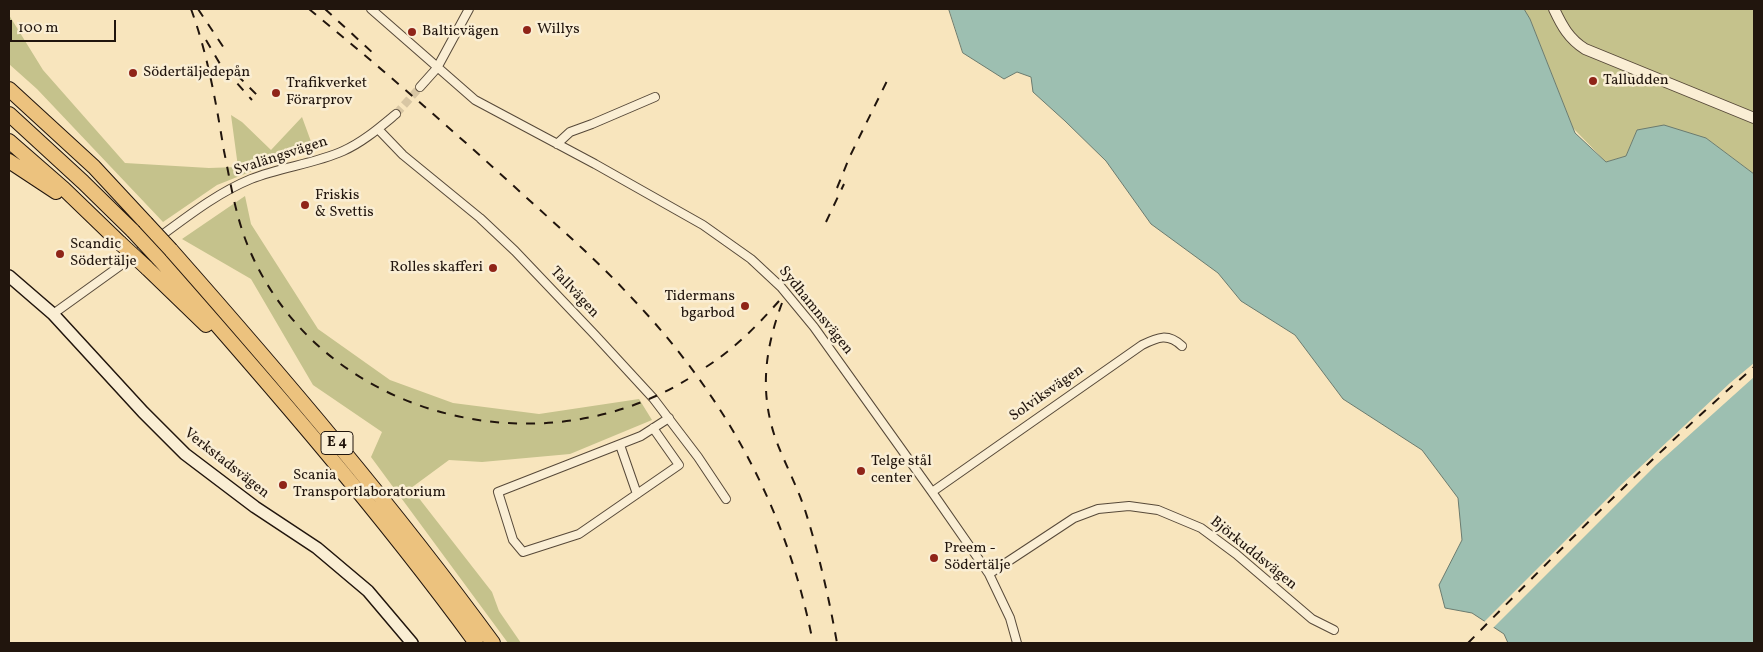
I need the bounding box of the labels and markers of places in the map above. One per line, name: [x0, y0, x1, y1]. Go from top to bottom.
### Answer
place label: Willys: [537, 21, 580, 39]
place label: Balticvägen: [422, 23, 499, 41]
marker: Willys: [521, 24, 533, 36]
marker: Balticvägen: [406, 26, 418, 38]
place label: Södertäljedepån: [143, 64, 250, 82]
marker: Södertäljedepån: [127, 67, 139, 79]
place label: Talludden: [1603, 72, 1669, 90]
place label: Trafikverket Förarprov: [286, 75, 367, 110]
marker: Talludden: [1587, 75, 1599, 87]
marker: Trafikverket Förarprov: [270, 87, 282, 99]
place label: Friskis & Svettis: [315, 187, 374, 222]
marker: Friskis & Svettis: [299, 199, 311, 211]
place label: Scandic Södertälje: [70, 236, 137, 271]
marker: Scandic Södertälje: [54, 248, 66, 260]
place label: Rolles skafferi: [390, 259, 483, 277]
marker: Rolles skafferi: [487, 262, 499, 274]
place label: Tidermans bgarbod: [664, 288, 735, 323]
marker: Tidermans bgarbod: [739, 300, 751, 312]
place label: Telge stål center: [871, 453, 932, 488]
marker: Telge stål center: [855, 465, 867, 477]
place label: Scania Transportlaboratorium: [293, 467, 446, 502]
marker: Scania Transportlaboratorium: [277, 479, 289, 491]
place label: Preem - Södertälje: [944, 540, 1011, 575]
marker: Preem - Södertälje: [928, 552, 940, 564]

